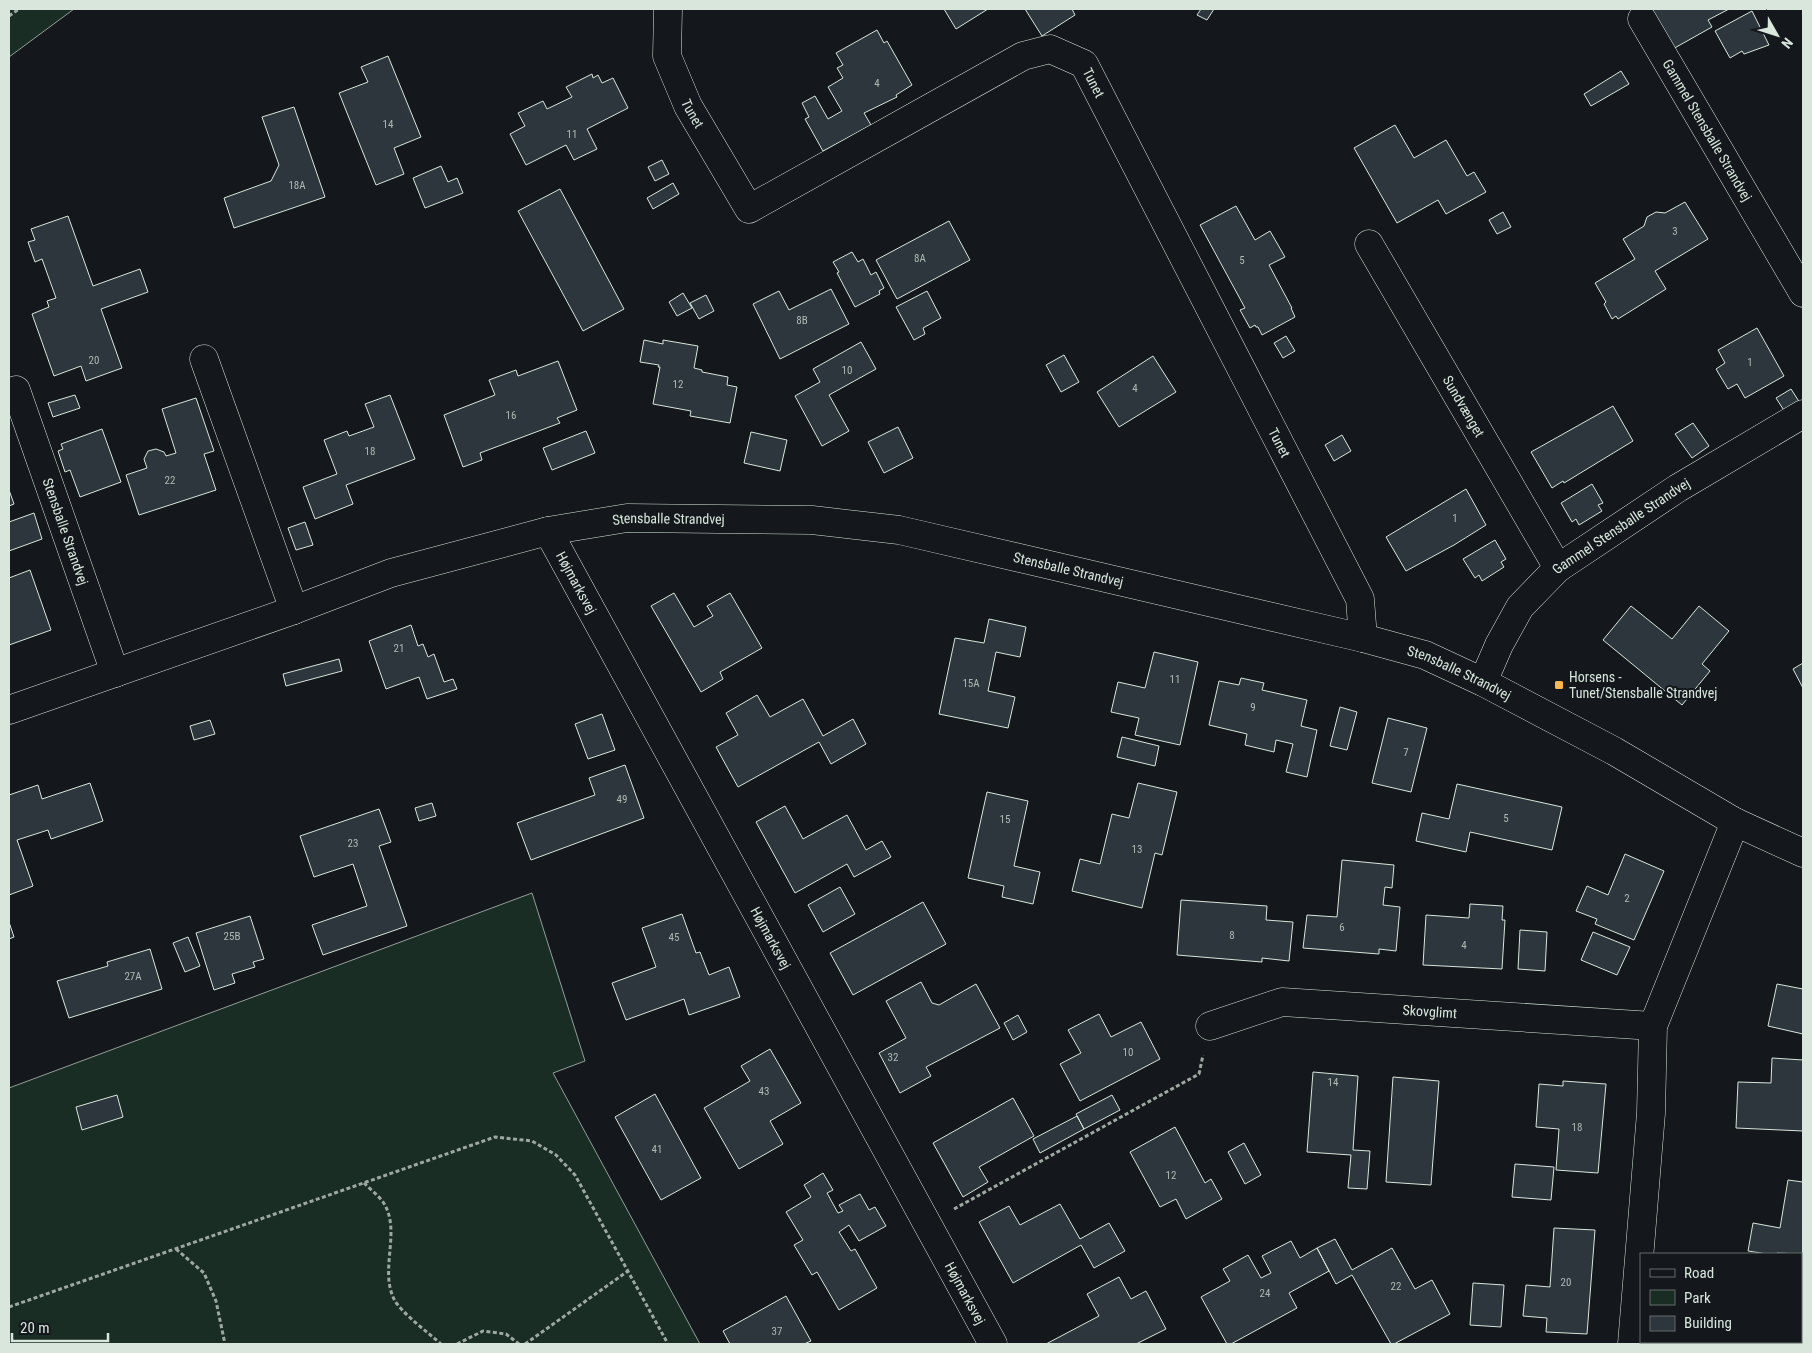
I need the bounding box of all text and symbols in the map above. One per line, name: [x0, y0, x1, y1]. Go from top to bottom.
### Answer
north arrow: [1752, 10, 1802, 60]
text: N: [1778, 35, 1796, 52]
street label: Gammel Stensballe Strandvej: [1660, 57, 1755, 204]
street label: Tunet: [1080, 65, 1108, 100]
house number: 4: [874, 77, 880, 90]
street label: Tunet: [678, 97, 707, 131]
house number: 14: [383, 118, 394, 131]
house number: 11: [567, 128, 577, 141]
house number: 18A: [288, 179, 306, 192]
house number: 3: [1672, 225, 1678, 238]
house number: 8A: [914, 252, 927, 265]
house number: 5: [1239, 254, 1245, 267]
house number: 8B: [796, 314, 808, 327]
house number: 20: [89, 354, 99, 367]
house number: 1: [1747, 356, 1753, 369]
house number: 10: [842, 364, 852, 377]
street label: Sundvænget: [1440, 373, 1488, 440]
house number: 12: [673, 378, 683, 391]
house number: 4: [1132, 382, 1138, 395]
house number: 16: [506, 409, 516, 422]
street label: Tunet: [1265, 425, 1294, 460]
house number: 18: [365, 445, 375, 458]
house number: 22: [165, 474, 175, 487]
street label: Gammel Stensballe Strandvej: [1549, 475, 1693, 577]
street label: Stensballe Strandvej: [39, 476, 92, 587]
street label: Stensballe Strandvej: [611, 510, 725, 528]
house number: 1: [1452, 512, 1458, 525]
street label: Højmarksvej: [553, 549, 600, 617]
street label: Stensballe Strandvej: [1012, 549, 1125, 590]
house number: 21: [394, 642, 404, 655]
street label: Stensballe Strandvej: [1406, 643, 1514, 703]
place label: Horsens - Tunet/Stensballe Strandvej: [1569, 669, 1717, 701]
house number: 11: [1170, 673, 1180, 686]
house number: 15A: [962, 677, 980, 690]
marker: Horsens - Tunet/Stensballe Strandvej: [1553, 679, 1565, 691]
house number: 9: [1250, 701, 1256, 714]
house number: 7: [1403, 746, 1409, 759]
house number: 49: [617, 793, 627, 806]
house number: 5: [1503, 812, 1509, 825]
house number: 15: [1000, 813, 1010, 826]
house number: 23: [348, 837, 358, 850]
house number: 13: [1132, 843, 1142, 856]
house number: 2: [1624, 892, 1630, 905]
street label: Højmarksvej: [747, 904, 794, 972]
house number: 6: [1339, 921, 1345, 934]
house number: 8: [1229, 929, 1235, 942]
house number: 25B: [224, 930, 240, 943]
house number: 45: [669, 931, 679, 944]
house number: 4: [1461, 939, 1467, 952]
house number: 27A: [124, 970, 142, 983]
street label: Skovglimt: [1402, 1002, 1457, 1021]
house number: 10: [1123, 1046, 1133, 1059]
house number: 32: [888, 1051, 898, 1064]
house number: 14: [1328, 1076, 1339, 1089]
house number: 43: [759, 1085, 769, 1098]
house number: 18: [1572, 1121, 1582, 1134]
house number: 41: [652, 1143, 662, 1156]
house number: 12: [1166, 1169, 1176, 1182]
legend: [1640, 1253, 1802, 1343]
street label: Højmarksvej: [942, 1259, 989, 1327]
text: Road: [1684, 1264, 1714, 1282]
house number: 20: [1561, 1276, 1571, 1289]
house number: 22: [1391, 1280, 1401, 1293]
house number: 24: [1260, 1287, 1271, 1300]
text: Park: [1684, 1289, 1711, 1307]
scale bar: [12, 1310, 109, 1342]
text: Building: [1684, 1314, 1732, 1332]
text: 20 m: [20, 1319, 50, 1337]
house number: 37: [772, 1325, 782, 1338]

